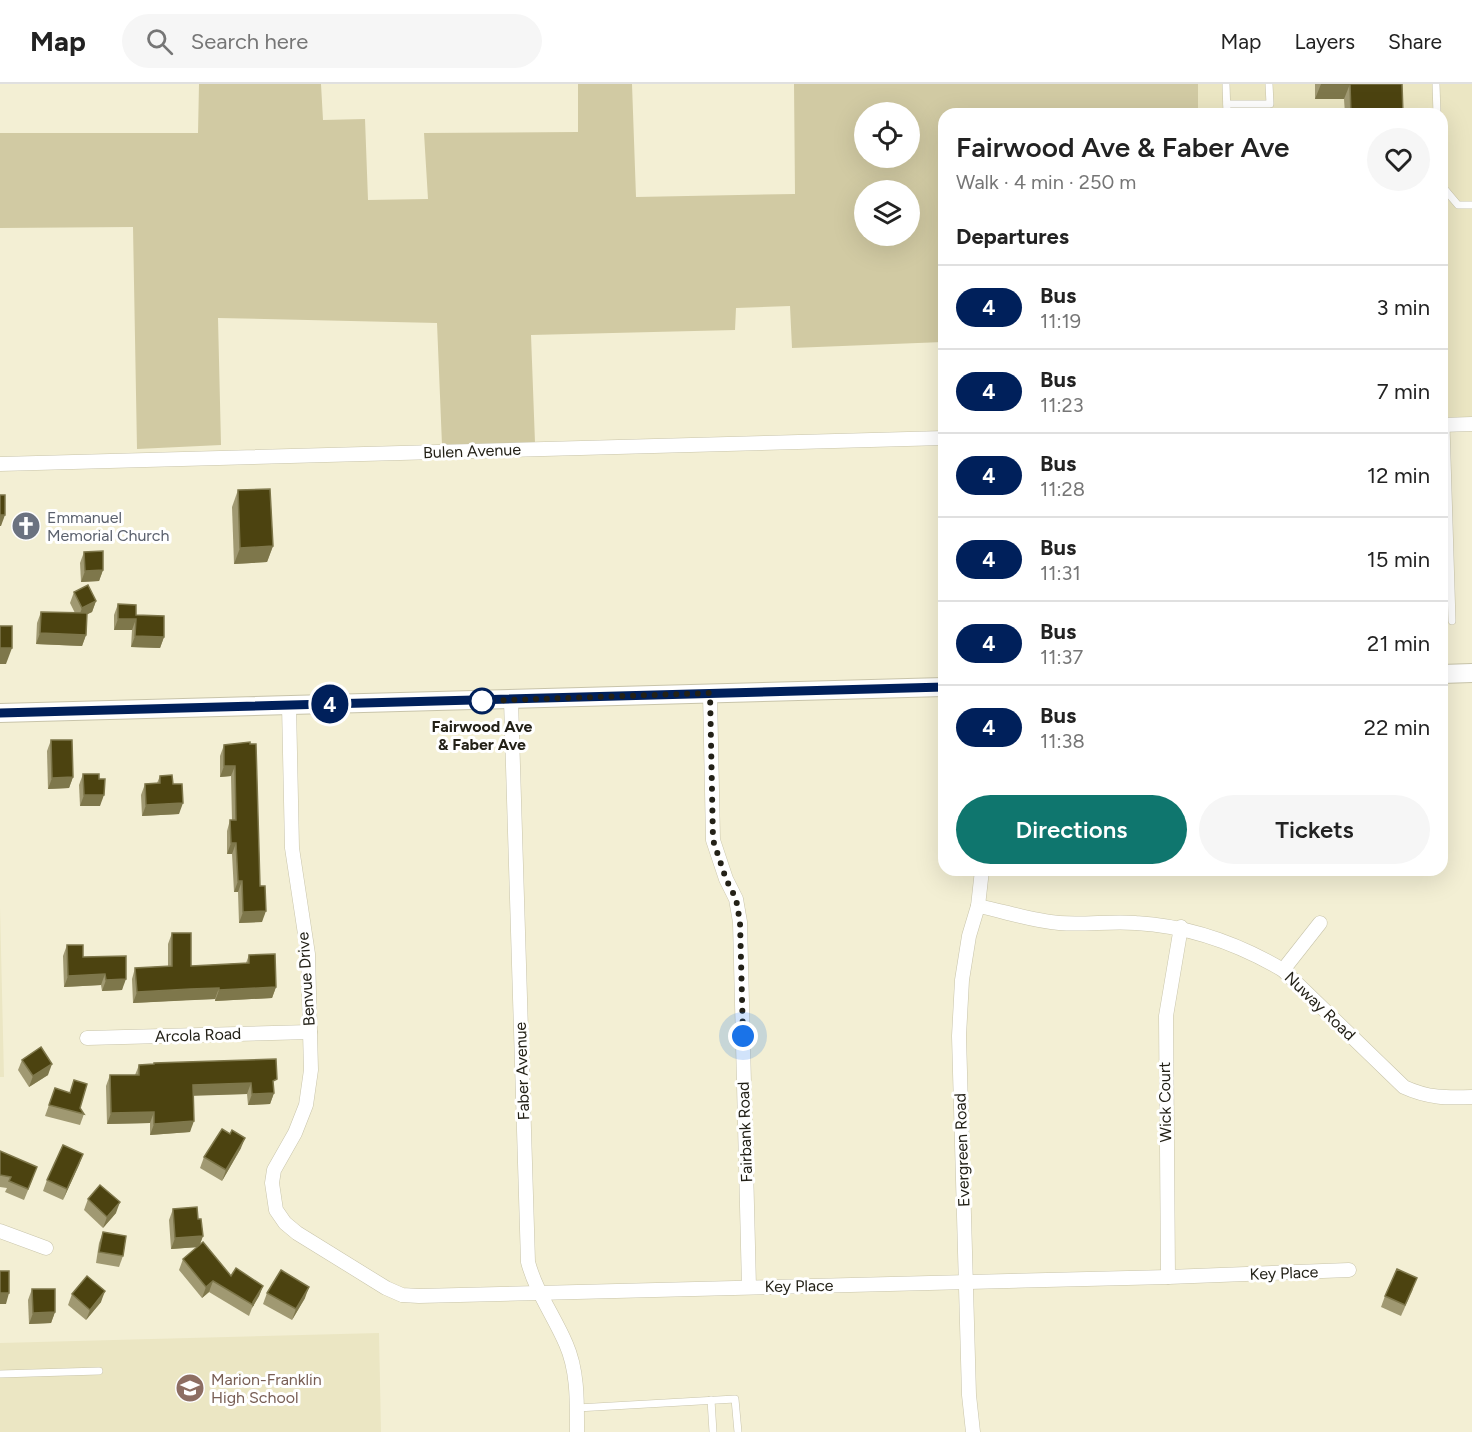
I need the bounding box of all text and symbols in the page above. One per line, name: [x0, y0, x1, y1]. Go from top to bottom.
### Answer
search box: [122, 14, 542, 68]
text: Map: [30, 24, 86, 58]
icon: search: [143, 25, 176, 58]
text: Search here: [191, 28, 308, 55]
text: Map: [1221, 29, 1261, 54]
text: Layers: [1294, 29, 1355, 54]
text: Share: [1388, 29, 1442, 54]
map controls: [854, 102, 920, 246]
button: locate: [854, 102, 920, 168]
button: heart: [1367, 128, 1430, 191]
text: Fairwood Ave & Faber Ave: [956, 130, 1290, 164]
text: Walk · 4 min · 250 m: [956, 170, 1136, 194]
button: layers: [854, 180, 920, 246]
text: Departures: [956, 223, 1069, 250]
text: Bus: [1040, 282, 1076, 309]
text: 3 min: [1376, 294, 1430, 321]
text: 4: [982, 295, 996, 320]
text: 11:19: [1040, 309, 1081, 333]
text: Bus: [1040, 366, 1076, 393]
text: 7 min: [1377, 378, 1430, 405]
text: 4: [982, 379, 996, 404]
text: 11:23: [1040, 393, 1084, 417]
street label: Bulen Avenue: [423, 440, 522, 462]
text: Bus: [1040, 450, 1076, 477]
text: 12 min: [1367, 462, 1430, 489]
text: 4: [982, 463, 996, 488]
text: 11:28: [1040, 477, 1085, 501]
place label: Emmanuel Memorial Church: [47, 508, 169, 545]
church icon: Emmanuel Memorial Church: [10, 510, 42, 542]
text: Bus: [1040, 534, 1076, 561]
text: 15 min: [1367, 546, 1430, 573]
text: 4: [982, 547, 996, 572]
text: 11:31: [1040, 561, 1081, 585]
text: Bus: [1040, 618, 1076, 645]
text: 21 min: [1367, 630, 1430, 657]
text: 4: [982, 631, 996, 656]
text: 11:37: [1040, 645, 1083, 669]
line badge: 4: [310, 684, 350, 724]
marker: Fairwood Ave & Faber Ave: [469, 688, 495, 714]
text: 4: [323, 692, 337, 717]
text: Bus: [1040, 702, 1076, 729]
text: 22 min: [1364, 714, 1430, 741]
text: 4: [982, 715, 996, 740]
place label: Fairwood Ave & Faber Ave: [432, 717, 533, 754]
text: 11:38: [1040, 729, 1085, 753]
button: Directions: [956, 795, 1187, 864]
button: Tickets: [1199, 795, 1430, 864]
street label: Benvue Drive: [293, 931, 319, 1027]
street label: Nuway Road: [1281, 968, 1359, 1044]
street label: Faber Avenue: [511, 1021, 533, 1120]
your location: [728, 1021, 758, 1051]
street label: Arcola Road: [154, 1024, 242, 1046]
street label: Wick Court: [1155, 1062, 1175, 1142]
street label: Fairbank Road: [734, 1081, 756, 1183]
street label: Evergreen Road: [951, 1093, 973, 1207]
street label: Key Place: [1249, 1262, 1319, 1284]
street label: Key Place: [764, 1276, 834, 1296]
place label: Marion-Franklin High School: [211, 1370, 322, 1407]
school or university icon: Marion-Franklin High School: [174, 1372, 206, 1404]

